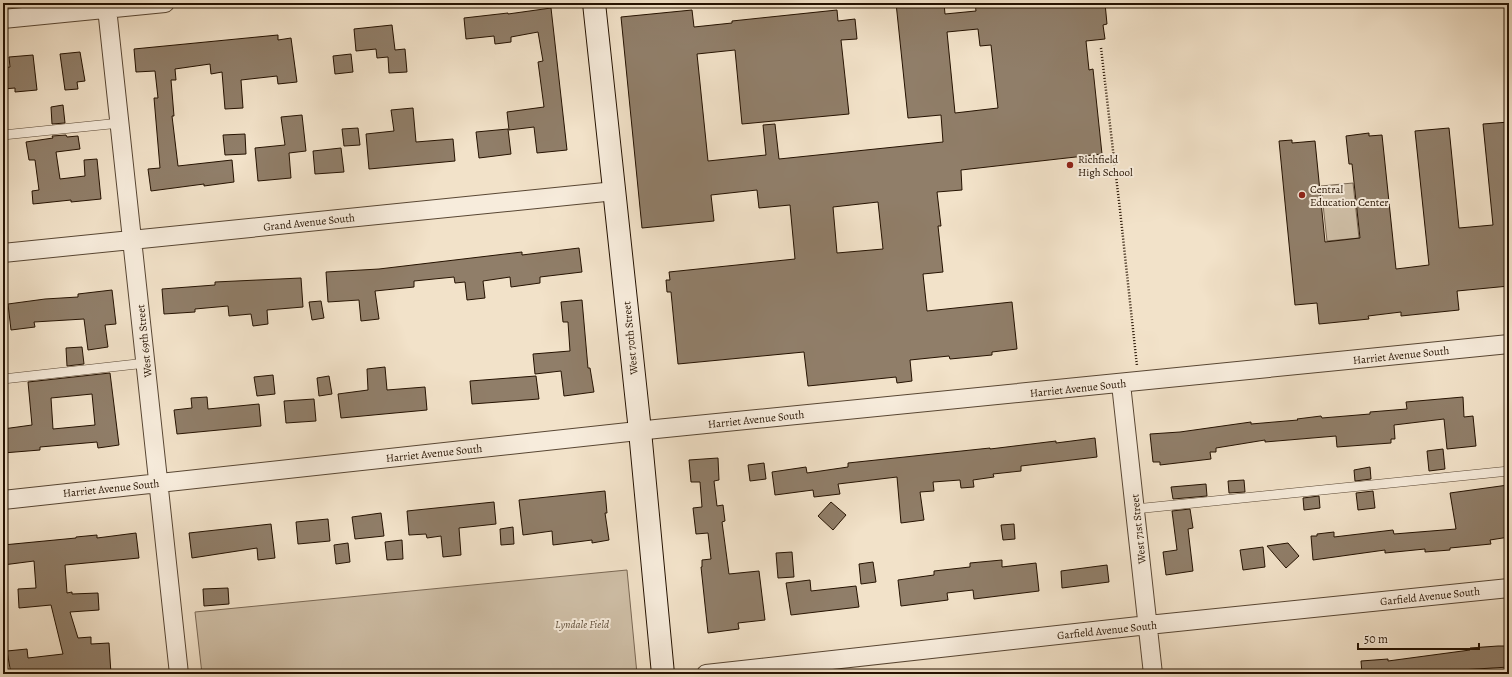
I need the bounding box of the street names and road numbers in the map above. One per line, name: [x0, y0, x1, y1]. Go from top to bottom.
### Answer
street label: Grand Avenue South: [263, 210, 356, 235]
street label: West 70th Street: [619, 300, 642, 376]
street label: West 69th Street: [133, 303, 156, 379]
street label: Harriet Avenue South: [1352, 343, 1450, 368]
street label: Harriet Avenue South: [1029, 376, 1127, 401]
street label: Harriet Avenue South: [707, 407, 805, 432]
street label: Harriet Avenue South: [385, 441, 483, 466]
street label: Harriet Avenue South: [62, 476, 160, 501]
street label: West 71st Street: [1127, 493, 1150, 566]
street label: Garfield Avenue South: [1379, 584, 1481, 609]
street label: Garfield Avenue South: [1056, 618, 1158, 643]

